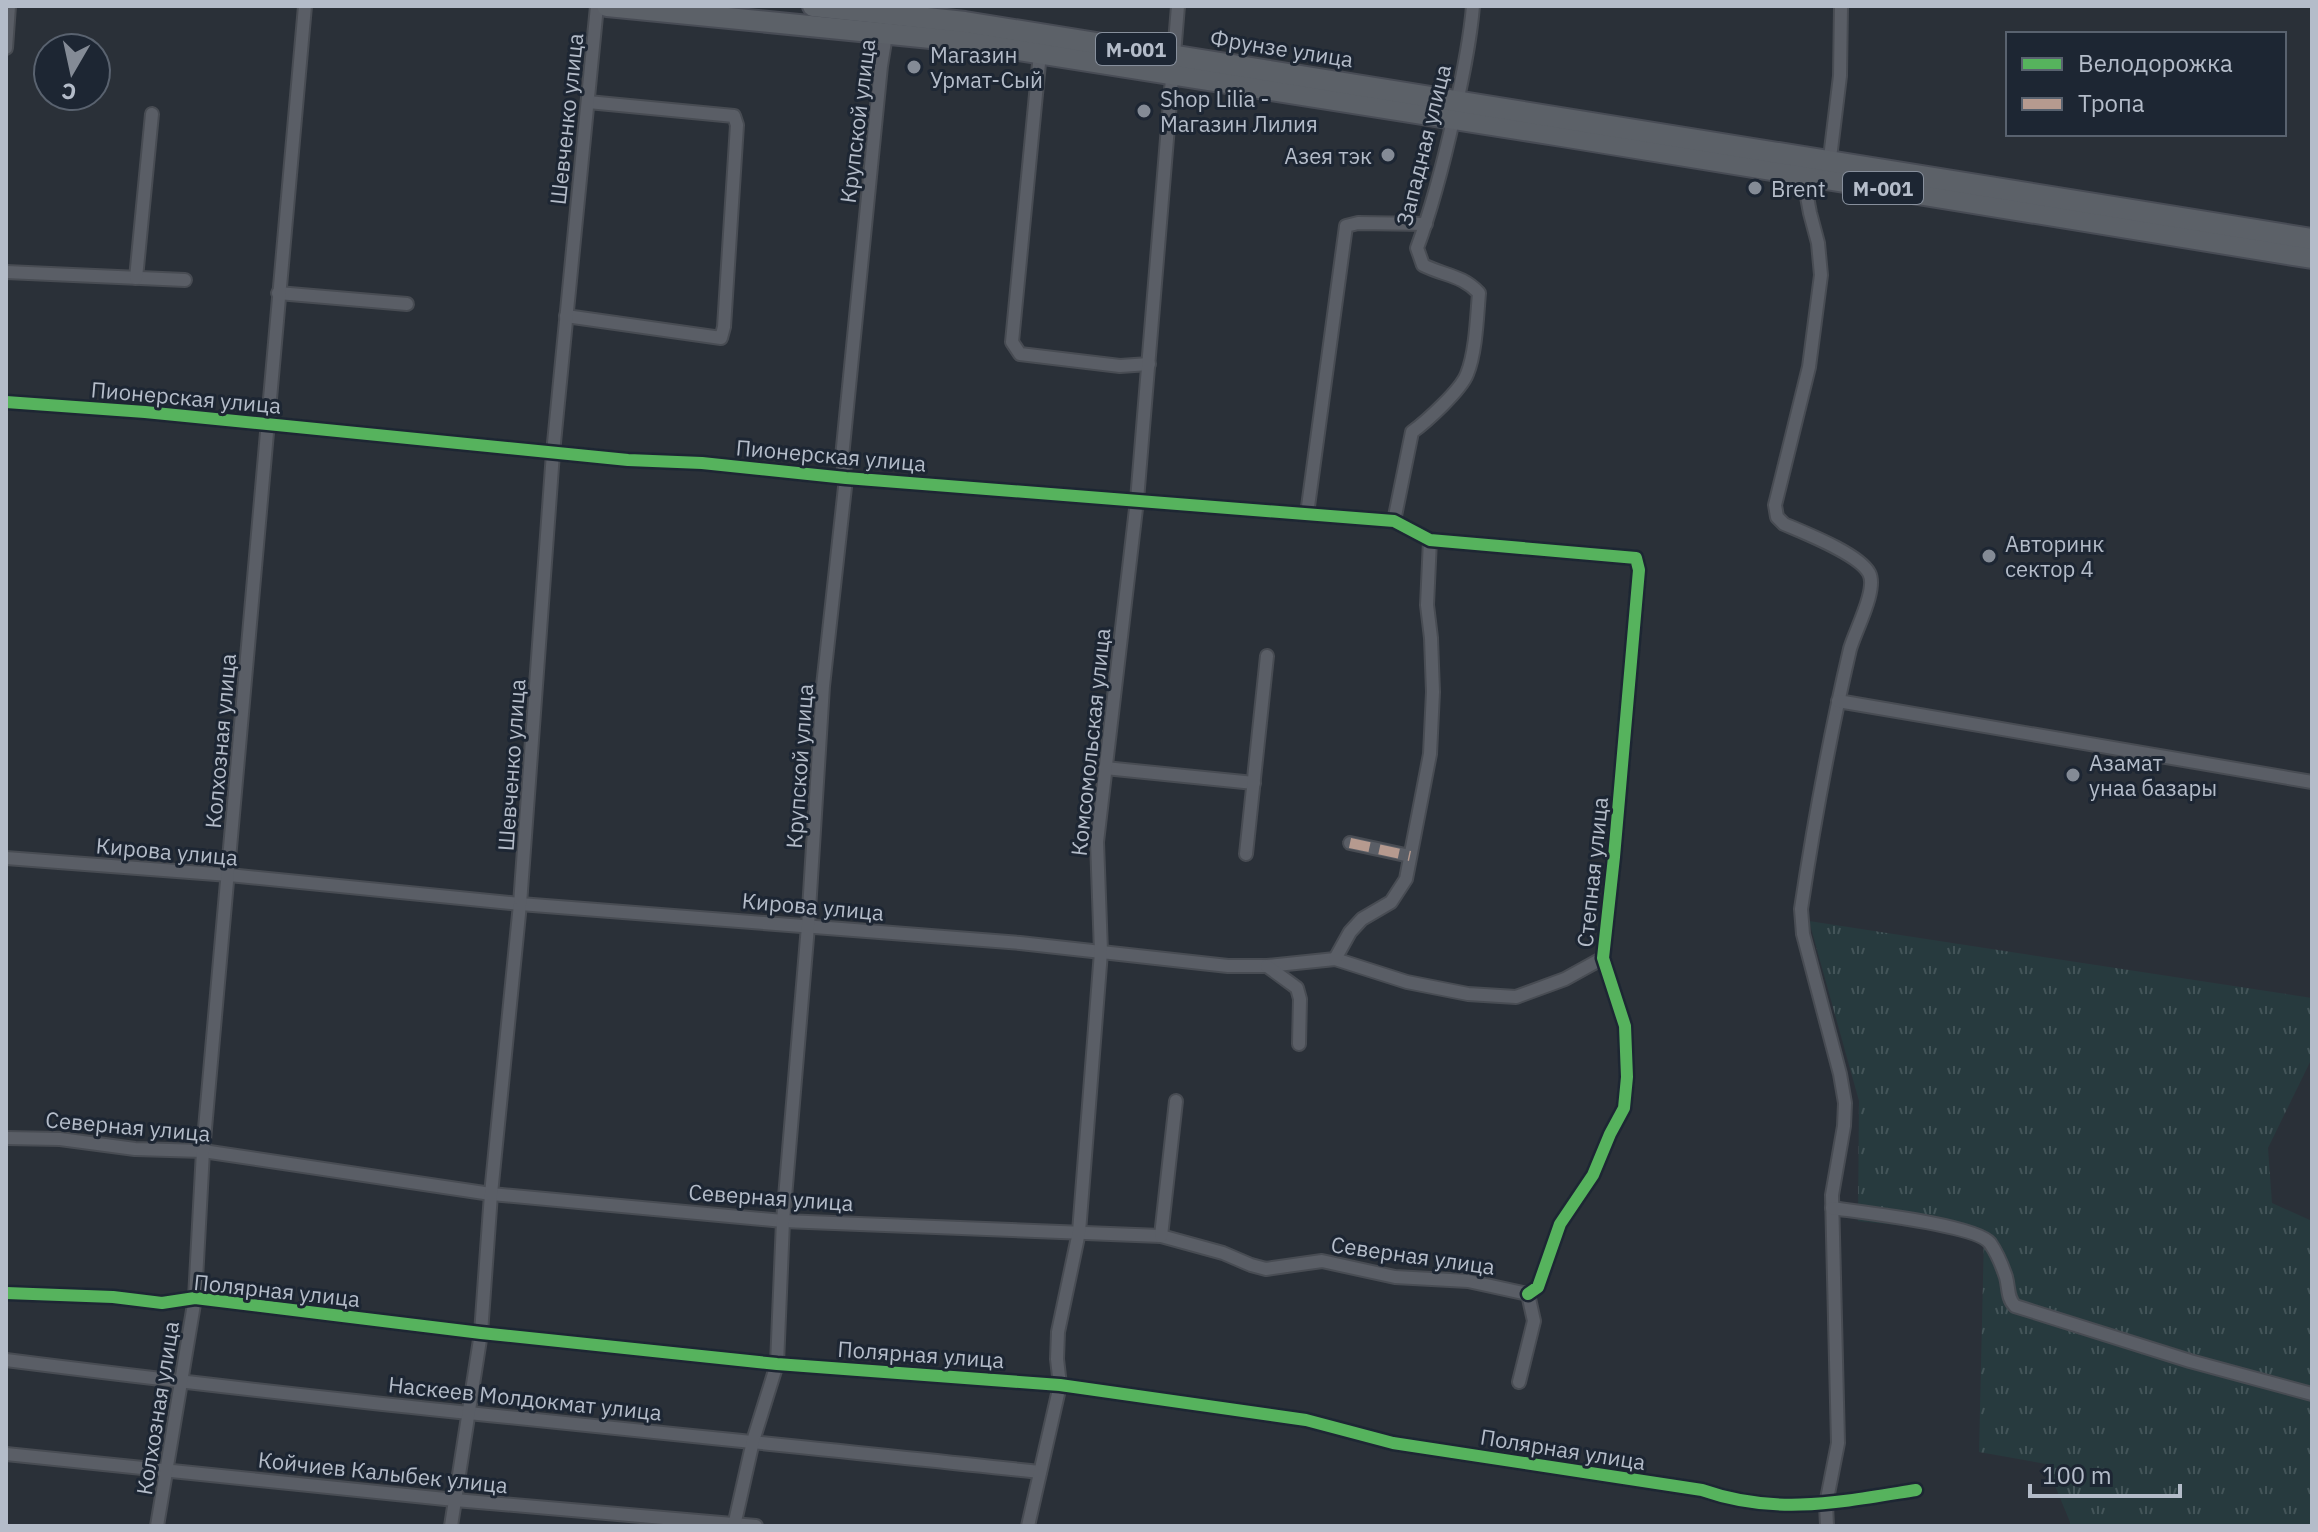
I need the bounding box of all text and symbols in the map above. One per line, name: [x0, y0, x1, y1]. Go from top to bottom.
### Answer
street label: Фрунзе улица: [1208, 22, 1356, 74]
north arrow: [32, 32, 112, 112]
street label: Шевченко улица: [543, 32, 589, 206]
legend: [2006, 32, 2286, 136]
road number: M-001: [1096, 33, 1176, 65]
street label: Крупской улица: [833, 37, 881, 205]
place label: Магазин Урмат-Сый: [930, 40, 1043, 94]
text: Велодорожка: [2078, 47, 2233, 79]
marker: Магазин Урмат-Сый: [905, 58, 923, 76]
street label: Западная улица: [1389, 61, 1457, 229]
text: С: [59, 77, 78, 108]
place label: Shop Lilia - Магазин Лилия: [1160, 84, 1318, 138]
text: Тропа: [2078, 87, 2145, 119]
marker: Shop Lilia - Магазин Лилия: [1135, 102, 1153, 120]
place label: Азея тэк: [1284, 141, 1372, 170]
marker: Азея тэк: [1379, 146, 1397, 164]
road number: M-001: [1843, 172, 1923, 204]
place label: Brent: [1771, 174, 1826, 203]
marker: Brent: [1746, 179, 1764, 197]
street label: Пионерская улица: [90, 374, 283, 420]
street label: Пионерская улица: [735, 432, 928, 478]
place label: Авторинк сектор 4: [2005, 529, 2104, 583]
marker: Авторинк сектор 4: [1980, 547, 1998, 565]
street label: Комсомольская улица: [1064, 626, 1116, 857]
street label: Колхозная улица: [198, 652, 242, 830]
street label: Шевченко улица: [491, 678, 531, 852]
street label: Крупской улица: [779, 682, 819, 849]
place label: Азамат унаа базары: [2089, 748, 2217, 802]
marker: Азамат унаа базары: [2064, 766, 2082, 784]
street label: Степная улица: [1570, 795, 1614, 949]
street label: Кирова улица: [95, 830, 239, 872]
street label: Кирова улица: [741, 885, 885, 927]
street label: Северная улица: [44, 1104, 212, 1148]
street label: Северная улица: [687, 1177, 855, 1217]
street label: Северная улица: [1329, 1229, 1497, 1281]
street label: Полярная улица: [192, 1267, 362, 1313]
street label: Колхозная улица: [129, 1319, 185, 1497]
street label: Полярная улица: [837, 1334, 1006, 1374]
street label: Наскеев Молдокмат улица: [387, 1369, 663, 1427]
street label: Полярная улица: [1478, 1422, 1648, 1476]
street label: Койчиев Калыбек улица: [257, 1444, 510, 1500]
scale bar: [2030, 1448, 2180, 1498]
text: 100 m: [2042, 1459, 2112, 1491]

